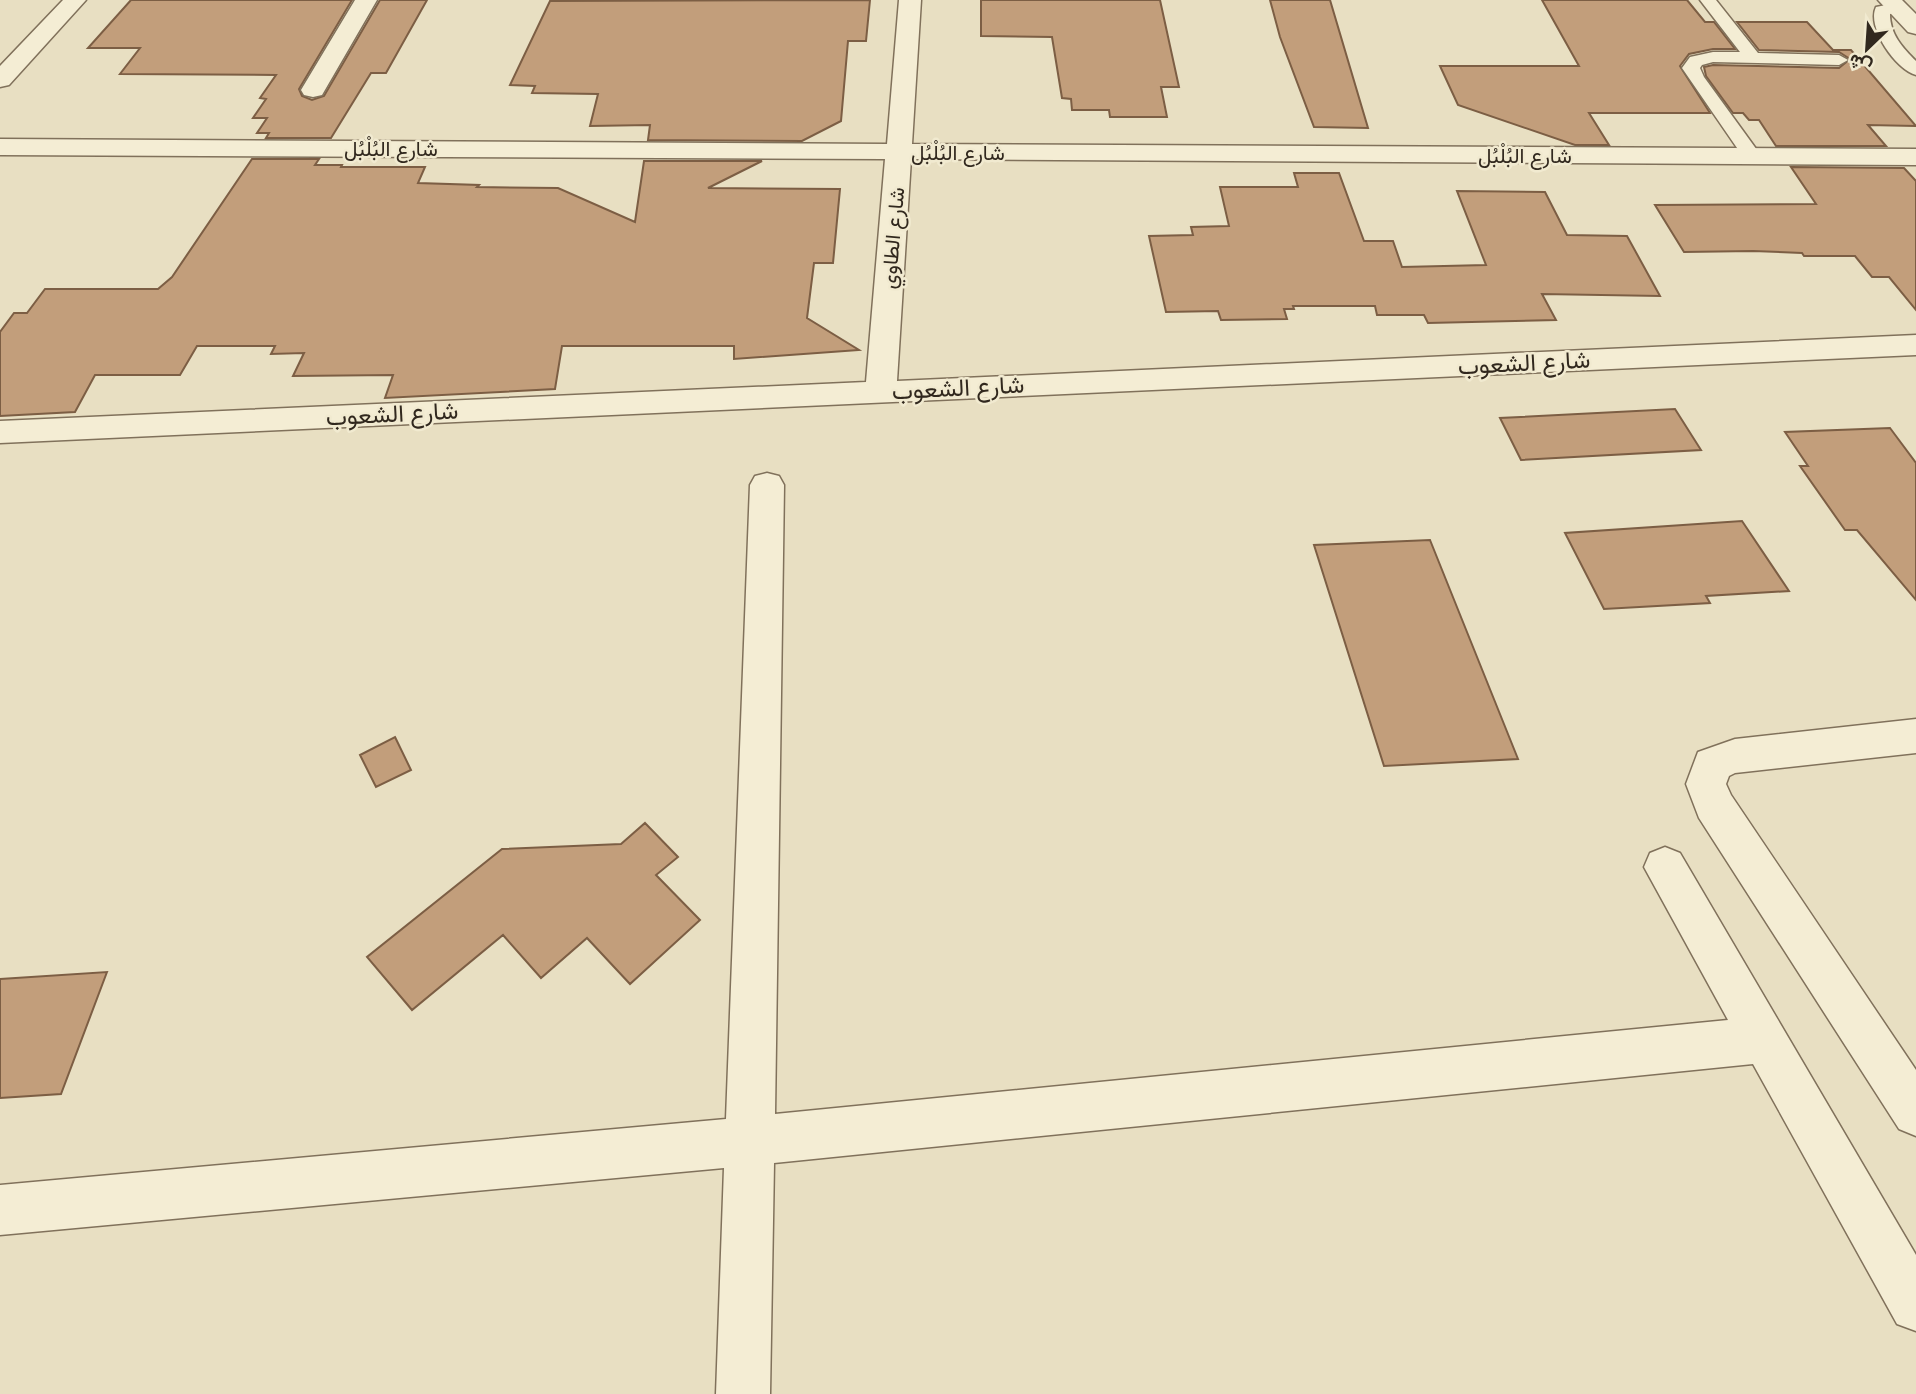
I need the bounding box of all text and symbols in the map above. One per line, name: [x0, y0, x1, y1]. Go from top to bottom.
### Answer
north arrow: [1832, 14, 1902, 84]
text: ش: [1845, 49, 1875, 79]
street label: شارع البُلْبُل: [344, 136, 438, 163]
street label: شارع البُلْبُل: [911, 140, 1005, 167]
street label: شارع البُلْبُل: [1478, 143, 1572, 170]
street label: شارع الطاوي: [877, 186, 914, 290]
street label: شارع الشعوب: [1457, 346, 1591, 382]
street label: شارع الشعوب: [891, 371, 1025, 407]
street label: شارع الشعوب: [325, 397, 459, 433]

